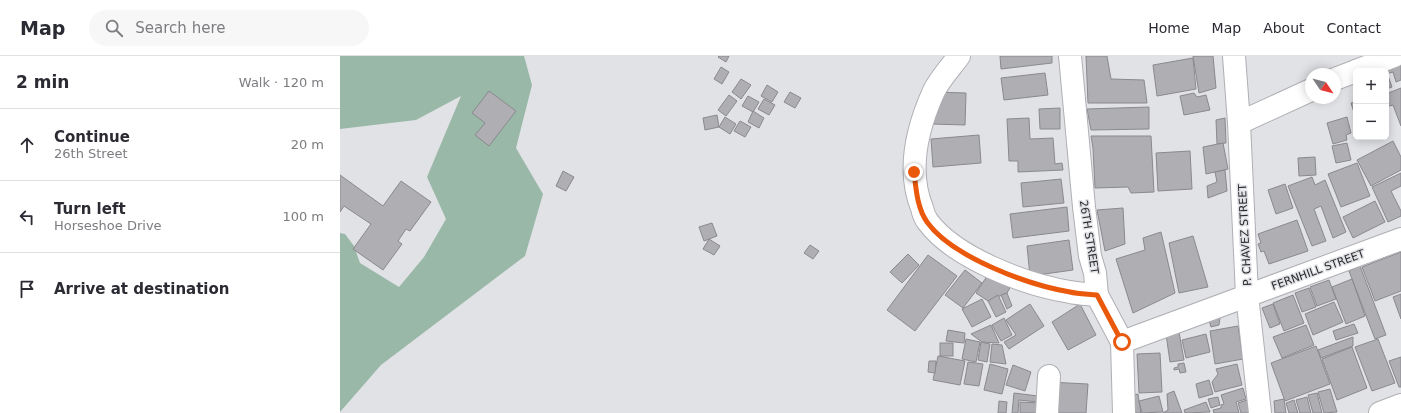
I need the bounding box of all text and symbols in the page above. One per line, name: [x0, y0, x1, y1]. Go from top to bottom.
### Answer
search box: [89, 10, 369, 46]
text: Map: [20, 17, 65, 39]
icon: search: [103, 17, 125, 39]
text: Search here: [135, 19, 225, 37]
text: Home: [1148, 20, 1190, 36]
text: Map: [1212, 20, 1241, 36]
text: About: [1263, 20, 1305, 36]
text: Contact: [1327, 20, 1381, 36]
north arrow: [1305, 68, 1341, 104]
map controls: [1353, 68, 1389, 140]
button: +: [1353, 68, 1389, 104]
text: 2 min: [16, 72, 69, 92]
text: Walk · 120 m: [239, 75, 324, 90]
button: −: [1353, 104, 1389, 140]
text: Continue: [54, 128, 130, 146]
icon: ahead: [16, 134, 38, 156]
text: 20 m: [291, 137, 324, 152]
text: 26th Street: [54, 146, 128, 161]
route end: [905, 163, 923, 181]
street label: P. CHAVEZ STREET: [1236, 183, 1254, 286]
street label: 26TH STREET: [1077, 199, 1101, 275]
text: Turn left: [54, 200, 126, 218]
icon: left: [16, 206, 38, 228]
text: 100 m: [282, 209, 324, 224]
text: Horseshoe Drive: [54, 218, 162, 233]
street label: FERNHILL STREET: [1270, 247, 1367, 293]
icon: arrive: [16, 278, 38, 300]
text: Arrive at destination: [54, 280, 229, 298]
route start: [1113, 333, 1131, 351]

